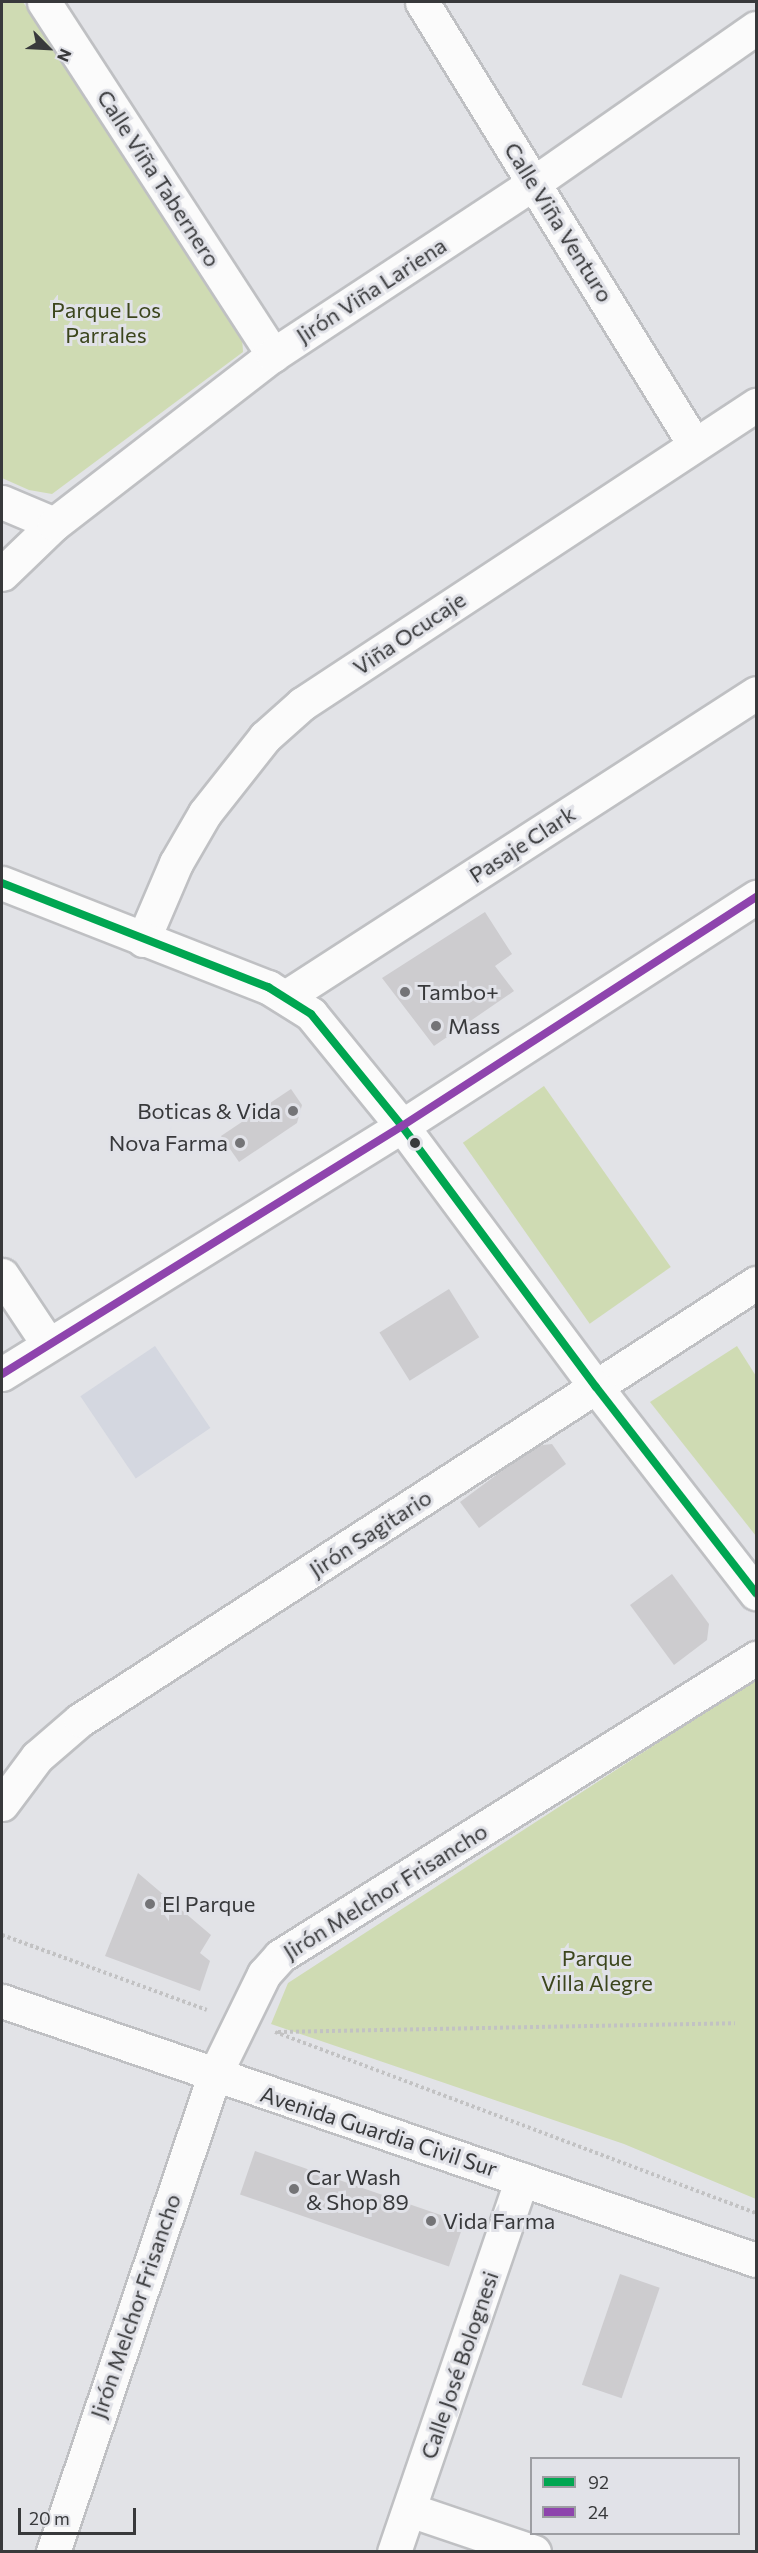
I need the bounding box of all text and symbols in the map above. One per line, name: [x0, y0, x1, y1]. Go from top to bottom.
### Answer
north arrow: [18, 18, 78, 78]
text: N: [54, 46, 76, 65]
street label: Calle Viña Tabernero: [92, 85, 226, 271]
street label: Calle Viña Venturo: [499, 137, 619, 307]
street label: Jirón Viña Lariena: [291, 232, 451, 348]
park label: Parque Los Parrales: [51, 296, 161, 348]
street label: Viña Ocucaje: [348, 586, 470, 680]
street label: Pasaje Clark: [464, 800, 580, 888]
place label: Tambo+: [417, 979, 499, 1005]
marker: Tambo+: [398, 985, 412, 999]
place label: Mass: [448, 1013, 500, 1039]
marker: Mass: [429, 1019, 443, 1033]
place label: Boticas & Vida: [137, 1098, 281, 1124]
marker: Boticas & Vida: [286, 1104, 300, 1118]
place label: Nova Farma: [109, 1130, 228, 1156]
marker: Nova Farma: [233, 1136, 247, 1150]
unlabelled marker: [409, 1137, 421, 1149]
street label: Jirón Sagitario: [304, 1484, 436, 1582]
street label: Jirón Melchor Frisancho: [278, 1817, 492, 1965]
place label: El Parque: [162, 1891, 255, 1917]
marker: El Parque: [143, 1897, 157, 1911]
park label: Parque Villa Alegre: [541, 1944, 653, 1996]
street label: Avenida Guardia Civil Sur: [257, 2080, 501, 2182]
place label: Car Wash & Shop 89: [306, 2163, 409, 2214]
marker: Car Wash & Shop 89: [287, 2182, 301, 2196]
street label: Jirón Melchor Frisancho: [84, 2190, 186, 2422]
place label: Vida Farma: [443, 2208, 555, 2234]
marker: Vida Farma: [424, 2214, 438, 2228]
street label: Calle José Bolognesi: [415, 2268, 503, 2462]
legend: [530, 2457, 740, 2535]
text: 92: [588, 2471, 609, 2493]
scale bar: [21, 2496, 140, 2534]
text: 24: [588, 2501, 608, 2523]
text: 20 m: [29, 2507, 70, 2529]

